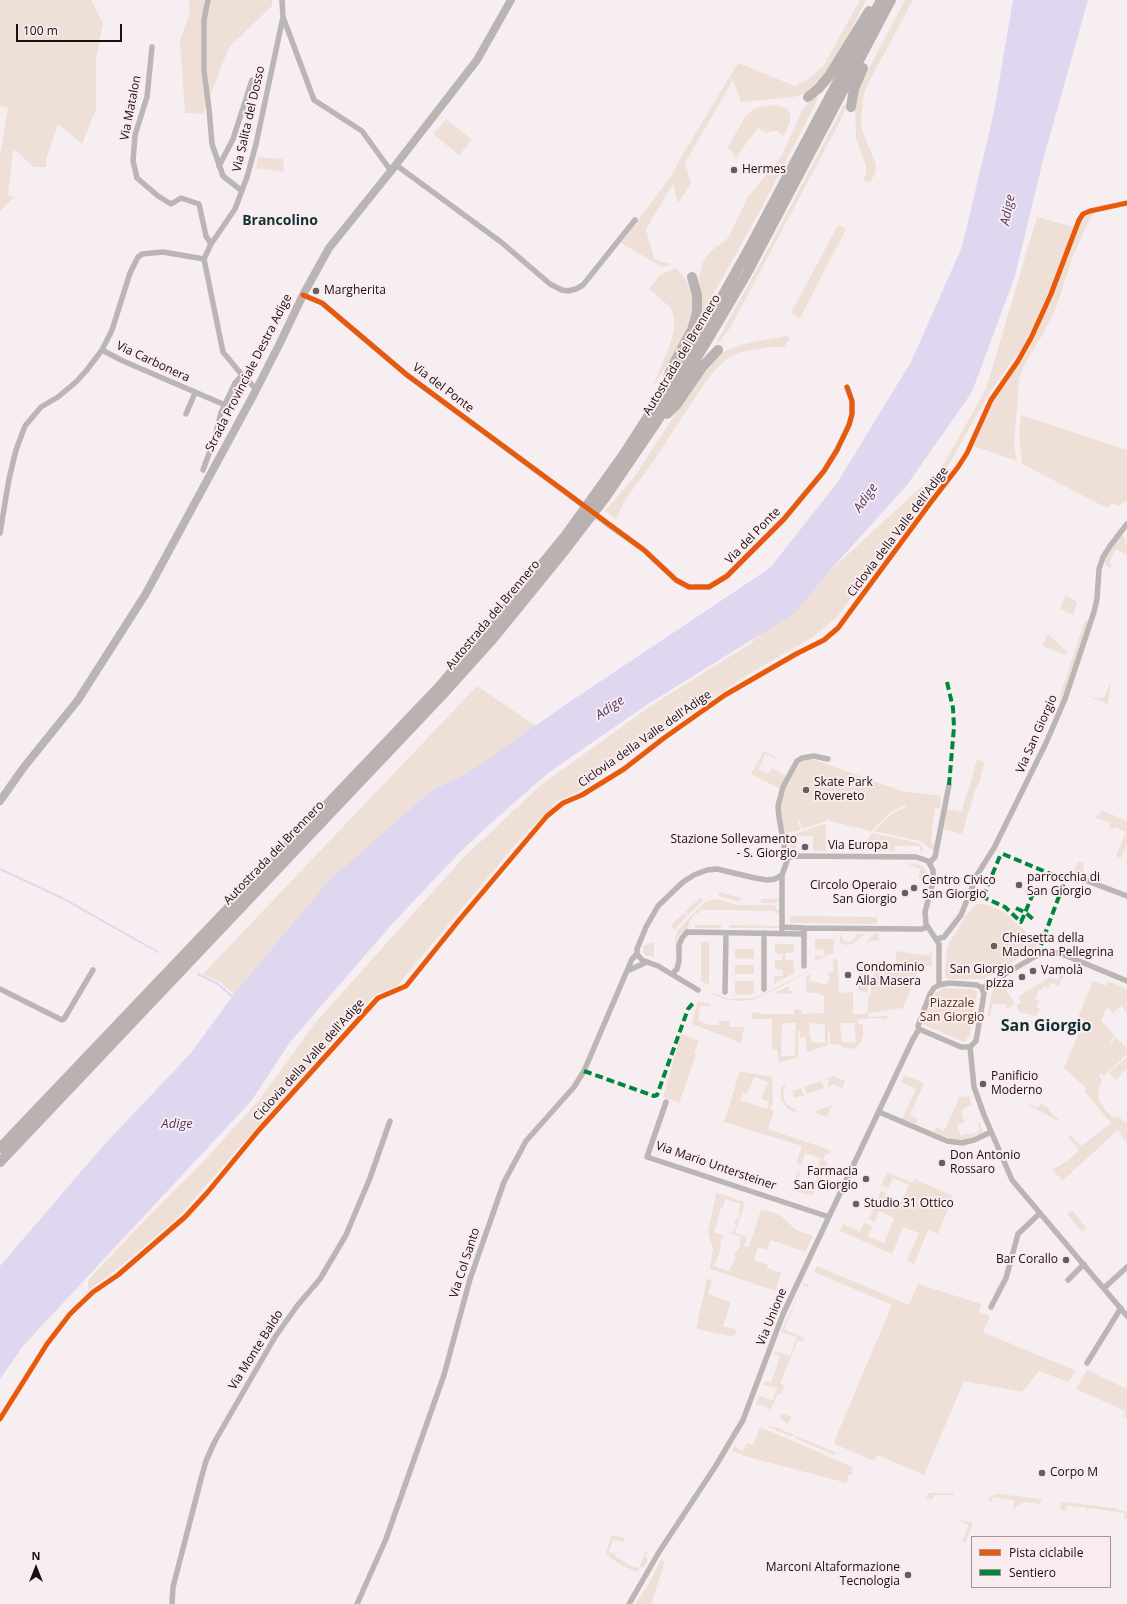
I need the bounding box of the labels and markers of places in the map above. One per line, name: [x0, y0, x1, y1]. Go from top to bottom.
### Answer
place label: Hermes: [742, 163, 786, 177]
marker: Hermes: [729, 165, 739, 175]
place label: Margherita: [324, 284, 386, 298]
marker: Margherita: [311, 286, 321, 296]
place label: Skate Park Rovereto: [814, 776, 873, 804]
marker: Skate Park Rovereto: [801, 785, 811, 795]
place label: Stazione Sollevamento - S. Giorgio: [670, 833, 797, 861]
marker: Stazione Sollevamento - S. Giorgio: [800, 842, 810, 852]
place label: parrocchia di San Giorgio: [1027, 871, 1100, 899]
place label: Centro Civico San Giorgio: [922, 874, 996, 902]
place label: Circolo Operaio San Giorgio: [810, 879, 897, 907]
marker: parrocchia di San Giorgio: [1014, 880, 1024, 890]
marker: Centro Civico San Giorgio: [909, 883, 919, 893]
marker: Circolo Operaio San Giorgio: [900, 888, 910, 898]
place label: Chiesetta della Madonna Pellegrina: [1002, 932, 1114, 960]
marker: Chiesetta della Madonna Pellegrina: [989, 941, 999, 951]
place label: Condominio Alla Masera: [856, 961, 924, 989]
place label: San Giorgio pizza: [950, 963, 1014, 991]
place label: Vamolà: [1041, 964, 1083, 978]
marker: Vamolà: [1028, 966, 1038, 976]
marker: Condominio Alla Masera: [843, 970, 853, 980]
marker: San Giorgio pizza: [1017, 972, 1027, 982]
place label: Panificio Moderno: [991, 1070, 1043, 1098]
marker: Panificio Moderno: [978, 1079, 988, 1089]
place label: Don Antonio Rossaro: [950, 1149, 1020, 1177]
marker: Don Antonio Rossaro: [937, 1158, 947, 1168]
place label: Farmacia San Giorgio: [794, 1165, 858, 1193]
marker: Farmacia San Giorgio: [861, 1174, 871, 1184]
place label: Studio 31 Ottico: [864, 1197, 954, 1211]
marker: Studio 31 Ottico: [851, 1199, 861, 1209]
place label: Bar Corallo: [996, 1253, 1058, 1267]
marker: Bar Corallo: [1061, 1255, 1071, 1265]
place label: Corpo M: [1050, 1466, 1098, 1480]
marker: Corpo M: [1037, 1468, 1047, 1478]
place label: Marconi Altaformazione Tecnologia: [766, 1561, 900, 1589]
marker: Marconi Altaformazione Tecnologia: [903, 1570, 913, 1580]

